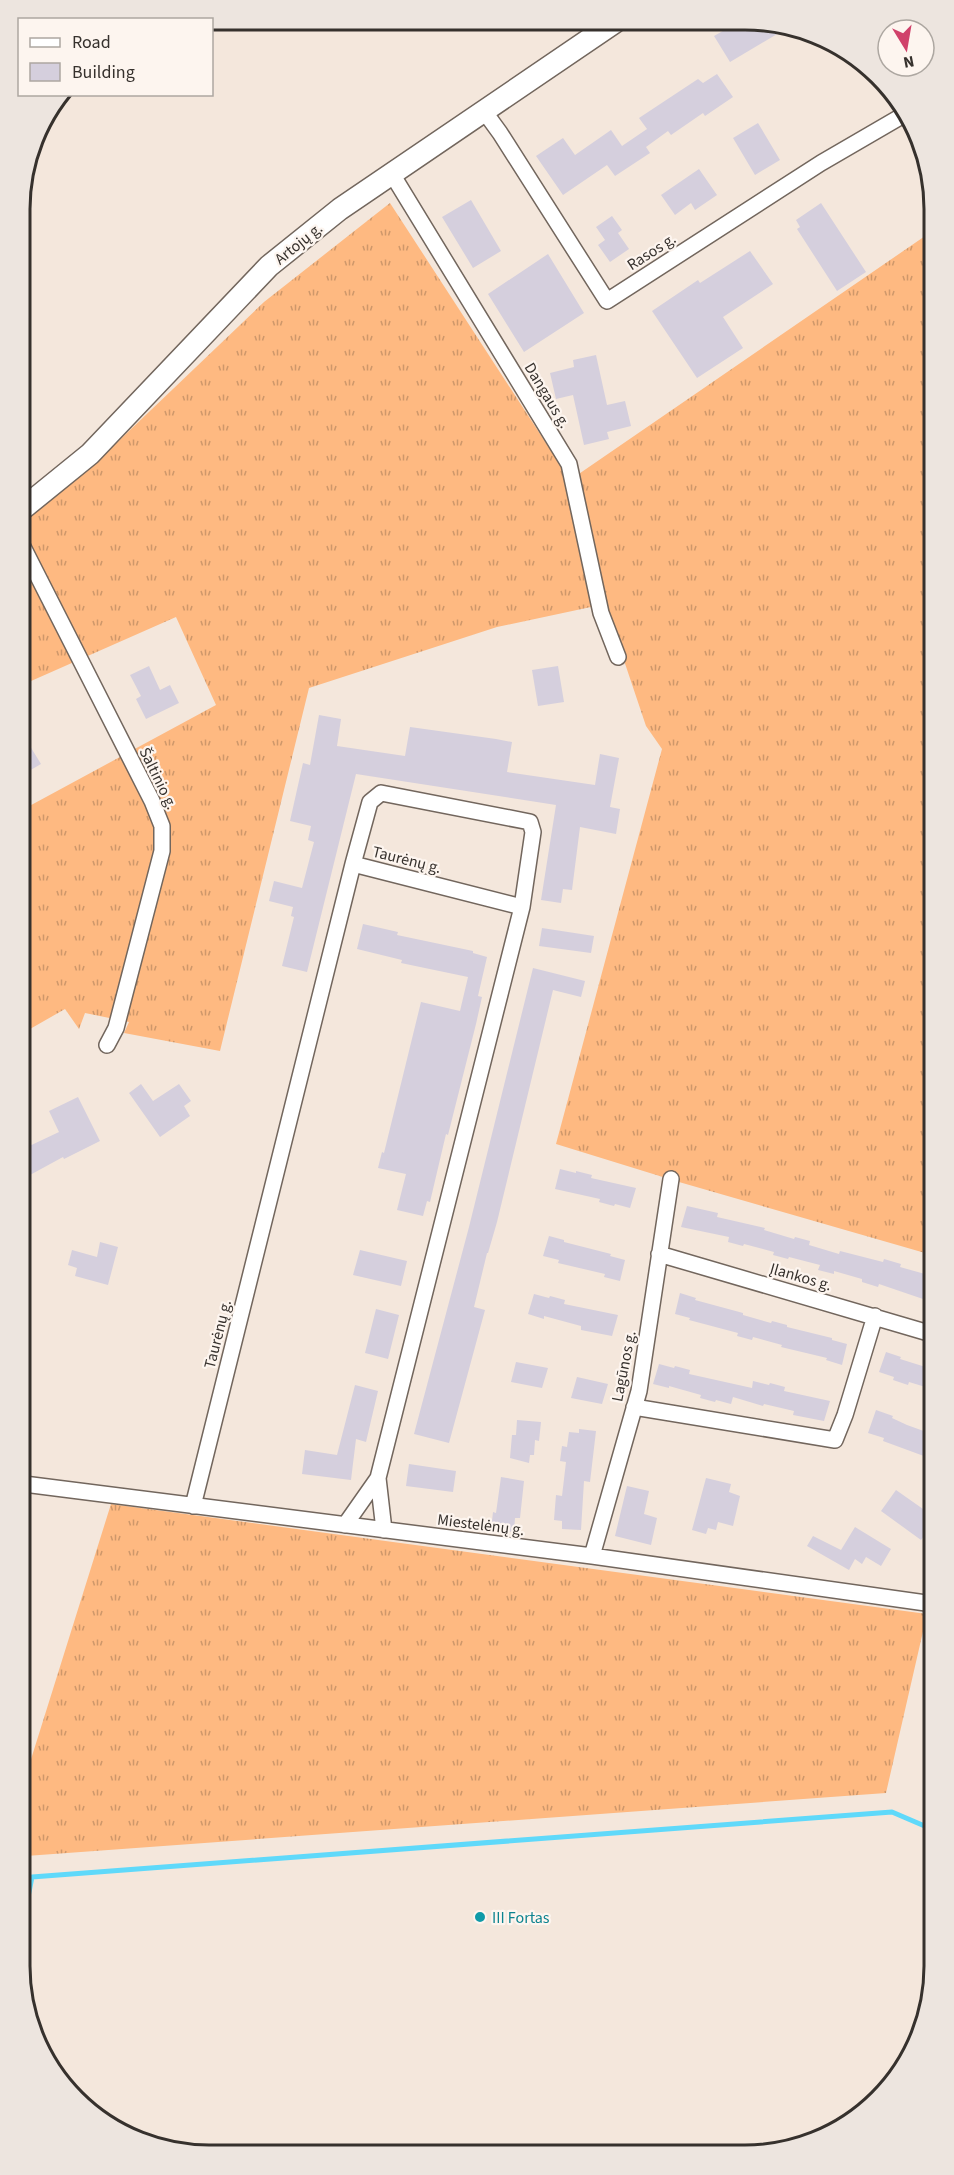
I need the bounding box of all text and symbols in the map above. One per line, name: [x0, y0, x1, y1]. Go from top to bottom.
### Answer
legend: [18, 18, 213, 96]
north arrow: [876, 18, 936, 78]
text: Road: [72, 30, 111, 55]
text: N: [901, 50, 916, 74]
text: Building: [72, 60, 135, 85]
street label: Artojų g.: [270, 218, 327, 270]
street label: Rasos g.: [623, 228, 680, 276]
street label: Dangaus g.: [519, 358, 575, 433]
street label: Šaltinio g.: [134, 744, 183, 813]
street label: Taurėnų g.: [370, 841, 443, 879]
street label: Įlankos g.: [767, 1258, 834, 1296]
street label: Taurėnų g.: [199, 1298, 237, 1371]
street label: Lagūnos g.: [606, 1329, 642, 1404]
street label: Miestelėnų g.: [436, 1509, 526, 1541]
place label: III Fortas: [492, 1907, 550, 1929]
marker: III Fortas: [473, 1910, 487, 1924]

